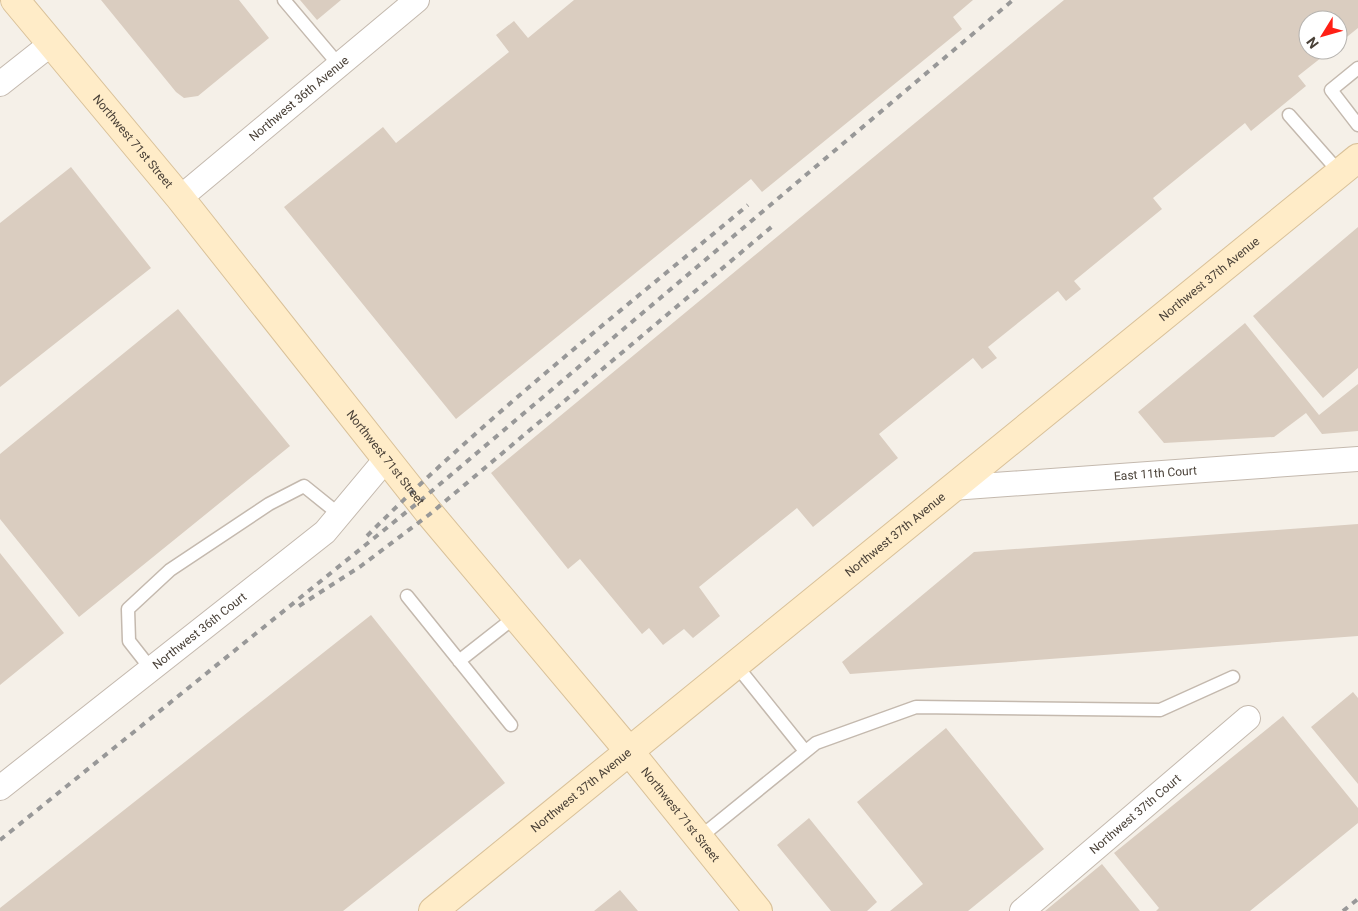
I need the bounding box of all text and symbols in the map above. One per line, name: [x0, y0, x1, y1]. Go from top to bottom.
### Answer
north arrow: [1298, 10, 1348, 60]
text: N: [1303, 34, 1322, 52]
street label: Northwest 36th Avenue: [246, 53, 351, 144]
street label: Northwest 71st Street: [90, 92, 176, 191]
street label: Northwest 37th Avenue: [1156, 234, 1262, 324]
street label: Northwest 71st Street: [344, 407, 427, 508]
street label: East 11th Court: [1114, 464, 1197, 483]
street label: Northwest 37th Avenue: [842, 490, 948, 580]
street label: Northwest 36th Court: [150, 590, 249, 672]
street label: Northwest 37th Avenue: [528, 745, 634, 835]
street label: Northwest 71st Street: [638, 765, 723, 865]
street label: Northwest 37th Court: [1087, 771, 1184, 857]

